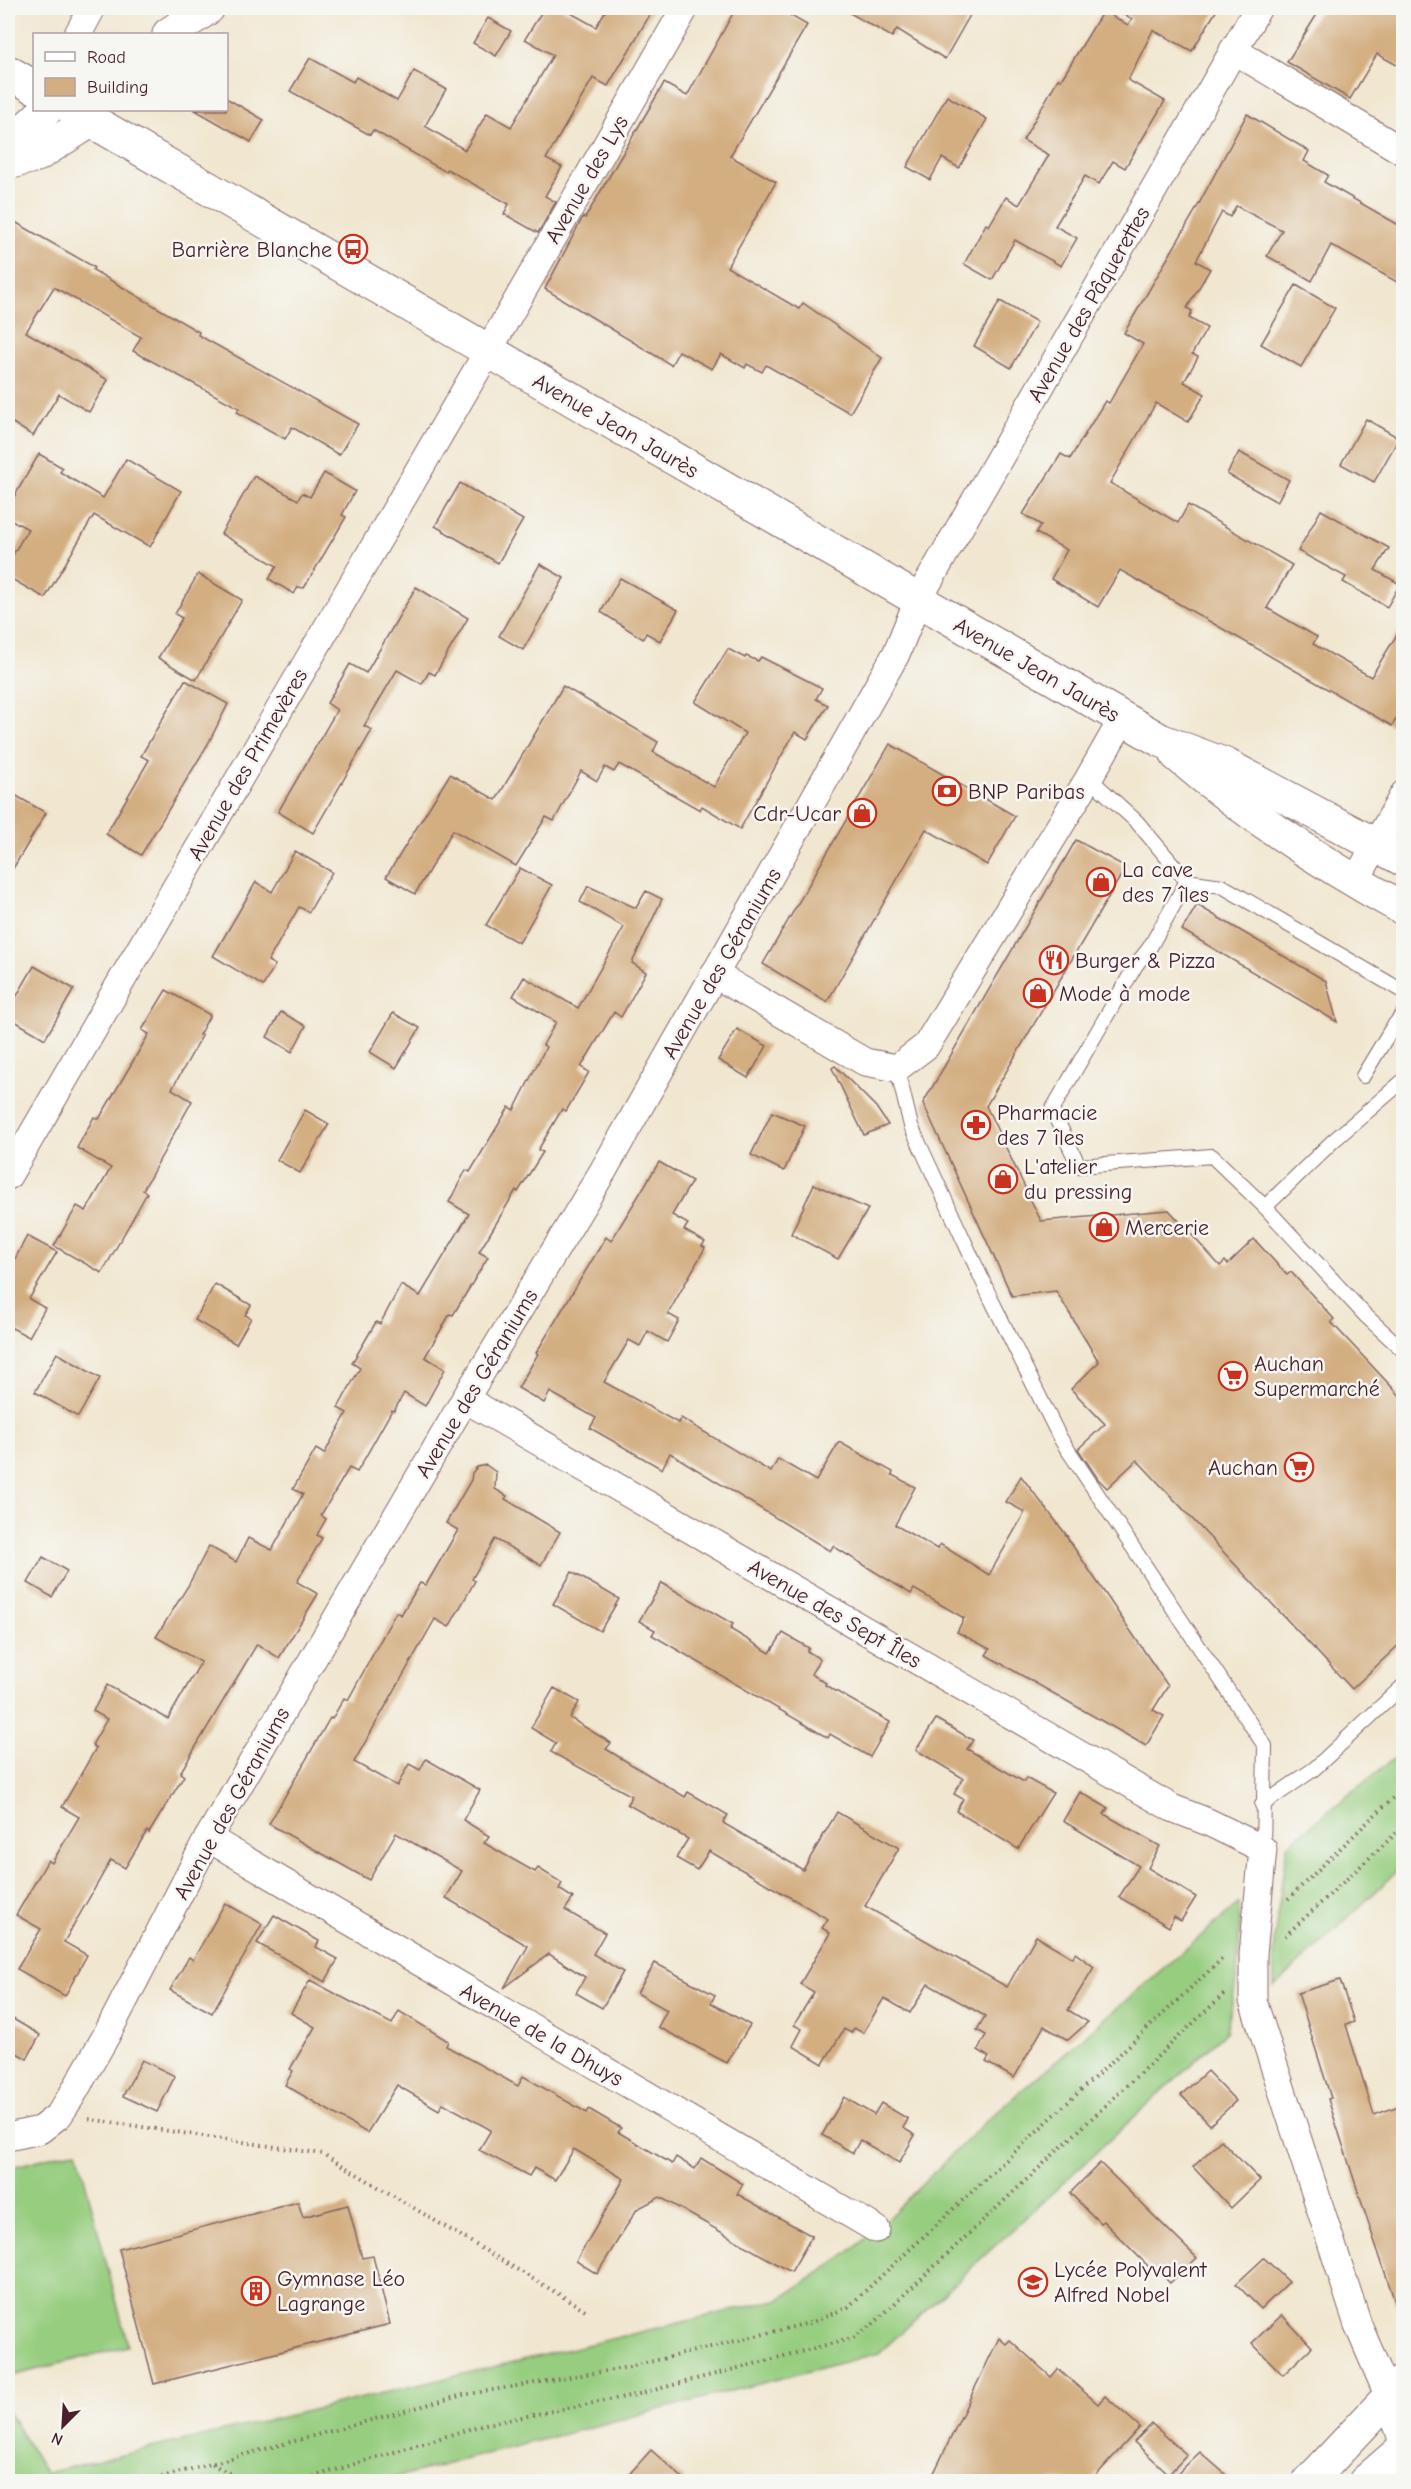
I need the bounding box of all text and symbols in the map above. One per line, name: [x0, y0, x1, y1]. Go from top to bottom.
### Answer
legend: [33, 33, 228, 111]
text: Road: [87, 47, 126, 68]
text: Building: [87, 77, 149, 98]
street label: Avenue des Lys: [540, 111, 634, 248]
street label: Avenue des Pâquerettes: [1022, 202, 1155, 407]
bus stop icon: Barrière Blanche: [337, 233, 369, 265]
place label: Barrière Blanche: [171, 237, 332, 263]
street label: Avenue Jean Jaurès: [528, 368, 703, 484]
street label: Avenue Jean Jaurès: [949, 612, 1124, 728]
street label: Avenue des Primevères: [182, 664, 313, 865]
bank icon: BNP Paribas: [931, 775, 963, 807]
place label: BNP Paribas: [968, 779, 1085, 805]
shop icon: Cdr-Ucar: [846, 797, 878, 829]
place label: Cdr-Ucar: [753, 801, 841, 827]
place label: La cave des 7 îles: [1122, 857, 1209, 908]
street label: Avenue des Géraniums: [657, 864, 787, 1063]
shop icon: La cave des 7 îles: [1085, 866, 1117, 898]
restaurant icon: Burger & Pizza: [1038, 944, 1070, 976]
place label: Burger & Pizza: [1075, 948, 1216, 974]
shop icon: Mode à mode: [1022, 977, 1054, 1009]
place label: Mode à mode: [1059, 981, 1190, 1007]
place label: Pharmacie des 7 îles: [997, 1100, 1097, 1151]
pharmacy icon: Pharmacie des 7 îles: [960, 1109, 992, 1141]
place label: L'atelier du pressing: [1024, 1154, 1132, 1205]
shop icon: L'atelier du pressing: [987, 1163, 1019, 1195]
shop icon: Mercerie: [1088, 1211, 1120, 1243]
place label: Mercerie: [1125, 1215, 1209, 1241]
street label: Avenue des Géraniums: [410, 1284, 544, 1483]
place label: Auchan Supermarché: [1254, 1351, 1380, 1402]
supermarket icon: Auchan Supermarché: [1217, 1360, 1249, 1392]
supermarket icon: Auchan: [1283, 1451, 1315, 1483]
place label: Auchan: [1208, 1455, 1278, 1481]
street label: Avenue des Sept Îles: [743, 1554, 926, 1674]
street label: Avenue des Géraniums: [168, 1703, 296, 1904]
street label: Avenue de la Dhuys: [455, 1978, 628, 2092]
place label: Lycée Polyvalent Alfred Nobel: [1054, 2257, 1207, 2308]
place label: Gymnase Léo Lagrange: [277, 2266, 405, 2317]
school or university icon: Lycée Polyvalent Alfred Nobel: [1017, 2266, 1049, 2298]
building icon: Gymnase Léo Lagrange: [240, 2275, 272, 2307]
north arrow: [33, 2396, 93, 2456]
text: N: [49, 2428, 66, 2449]

